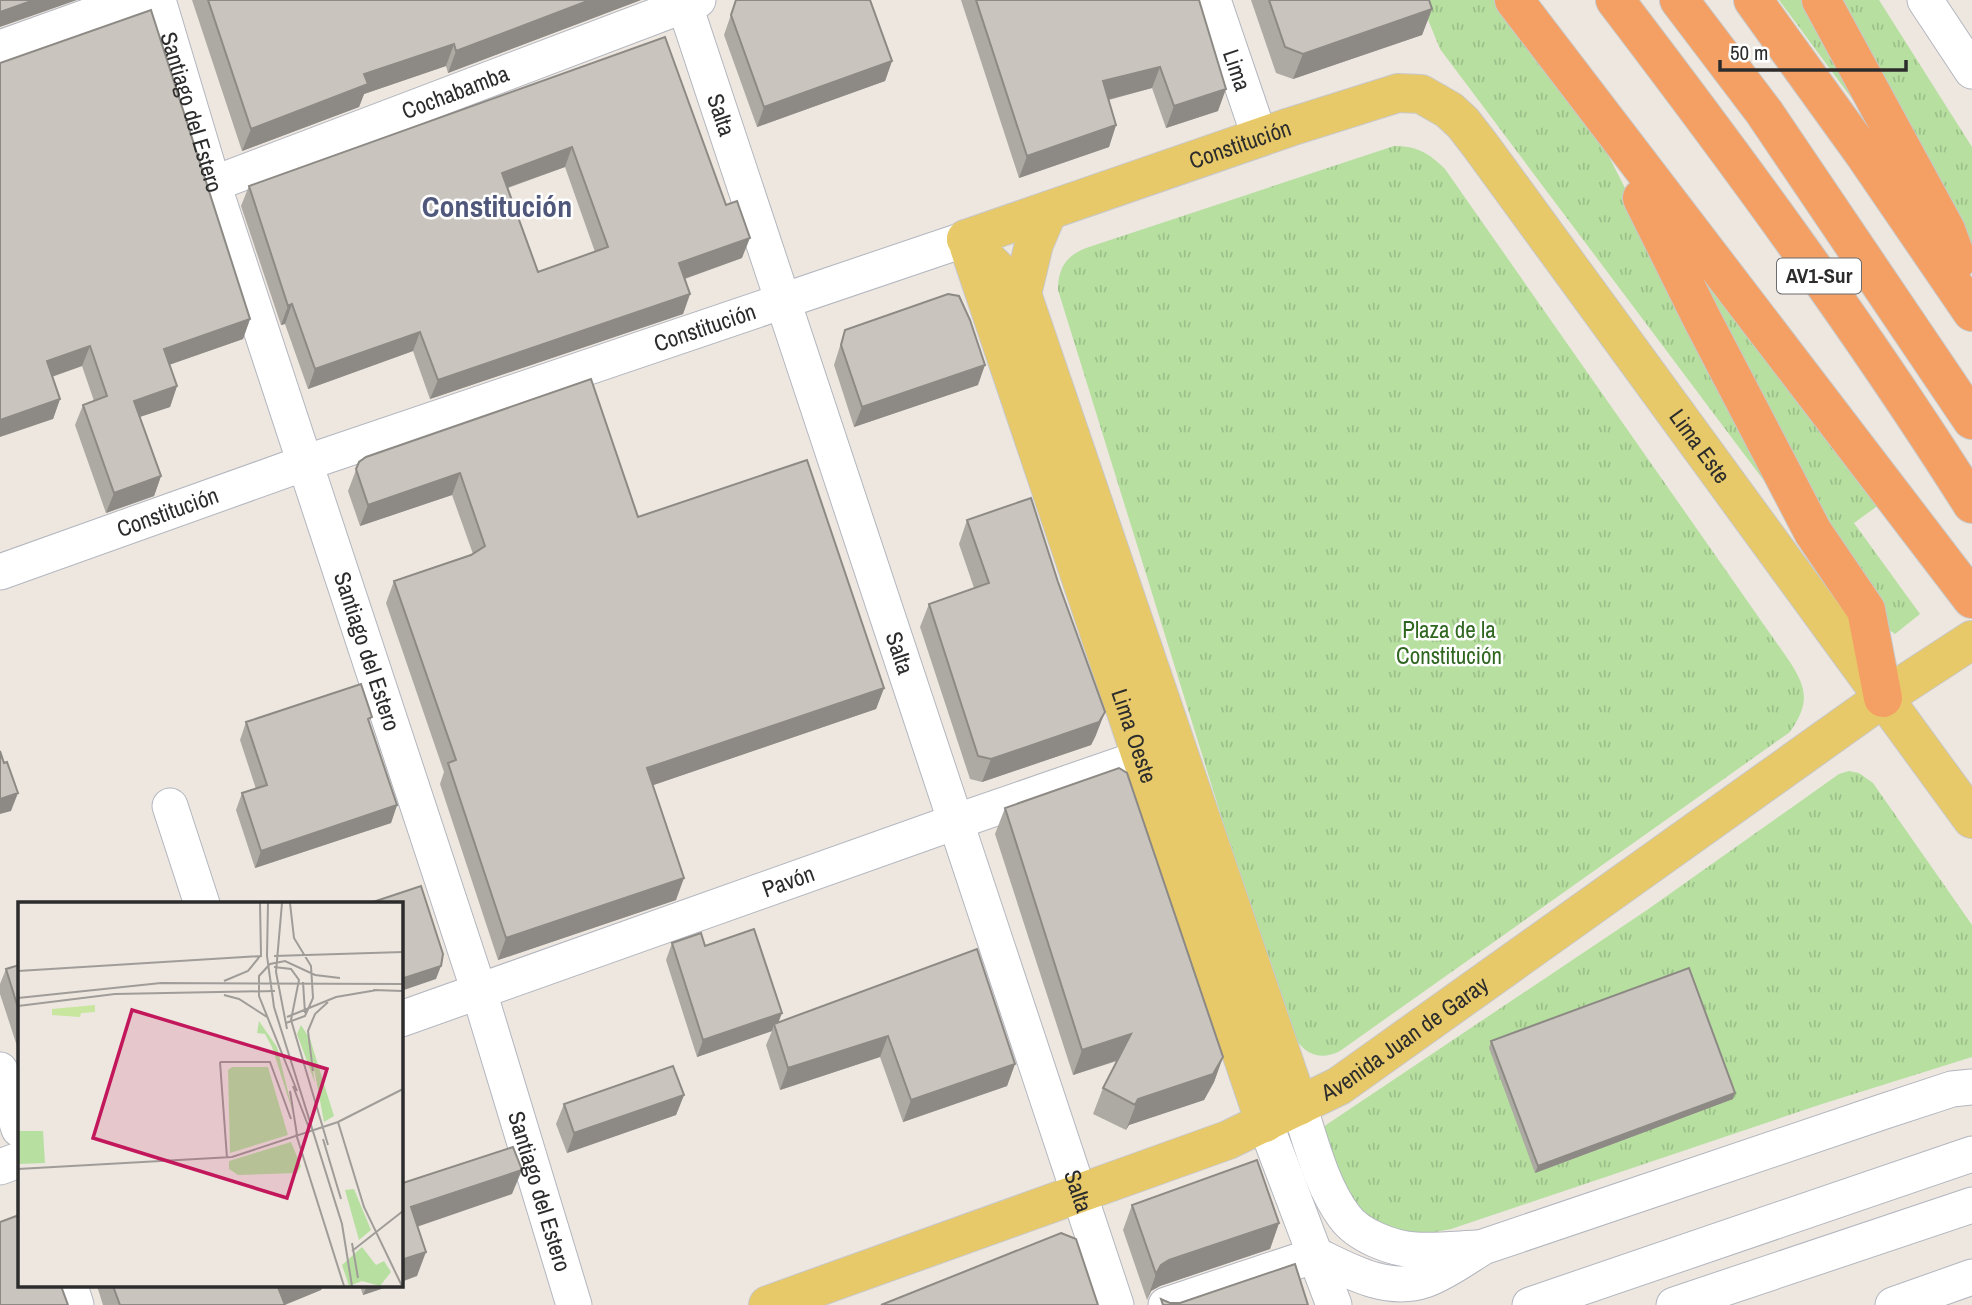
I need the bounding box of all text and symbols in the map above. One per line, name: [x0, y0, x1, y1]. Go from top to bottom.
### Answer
street label: Santiago del Estero: [153, 28, 231, 196]
scale bar: [1720, 28, 1906, 72]
text: 50 m: [1730, 38, 1768, 67]
street label: Lima: [1216, 45, 1259, 95]
street label: Cochabamba: [397, 57, 513, 126]
street label: Salta: [700, 89, 743, 140]
street label: Constitución: [1185, 112, 1295, 176]
district label: Constitución: [422, 186, 572, 226]
road number: AV1-Sur: [1777, 258, 1861, 294]
street label: Constitución: [649, 295, 760, 359]
street label: Lima Este: [1663, 402, 1738, 489]
street label: Constitución: [112, 479, 223, 544]
street label: Santiago del Estero: [327, 567, 408, 735]
park label: Plaza de la Constitución: [1396, 614, 1502, 671]
street label: Salta: [879, 628, 922, 679]
street label: Lima Oeste: [1104, 684, 1165, 787]
street label: Pavón: [758, 857, 818, 904]
inset map: [18, 902, 402, 1288]
street label: Avenida Juan de Garay: [1315, 968, 1495, 1108]
street label: Santiago del Estero: [501, 1107, 579, 1275]
street label: Salta: [1057, 1166, 1100, 1217]

